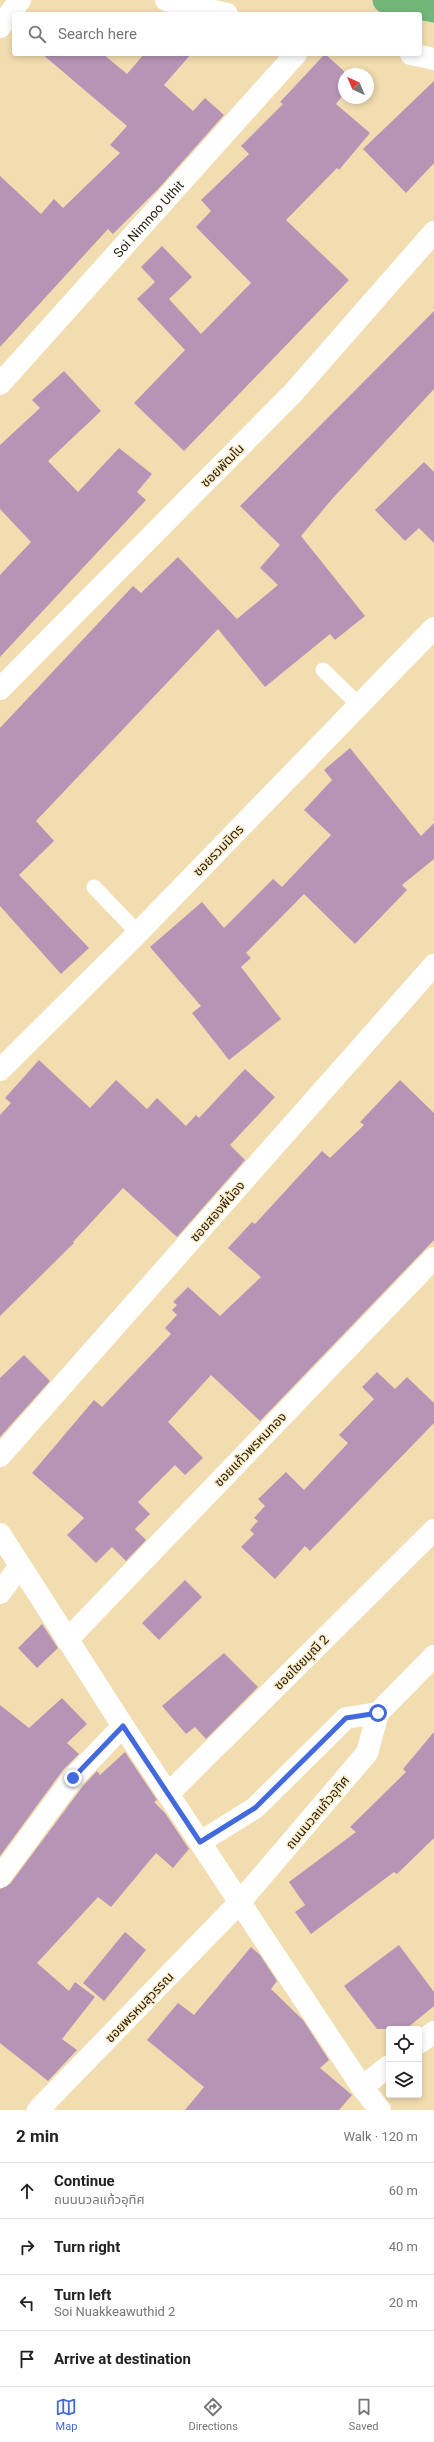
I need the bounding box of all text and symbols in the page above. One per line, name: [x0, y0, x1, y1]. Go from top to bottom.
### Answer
search box: [12, 12, 422, 56]
icon: search: [26, 23, 48, 45]
text: Search here: [58, 25, 137, 43]
north arrow: [338, 68, 374, 104]
street label: Soi Nimnoo Uthit: [110, 178, 187, 261]
street label: ซอยพัฒโน: [198, 441, 247, 490]
street label: ซอยรวมมิตร: [190, 821, 247, 879]
street label: ซอยสองพี่น้อง: [185, 1177, 248, 1245]
street label: ซอยแก้วพรหมทอง: [211, 1409, 290, 1490]
street label: ซอยไชยมุณี 2: [271, 1632, 332, 1693]
route start: [369, 1704, 387, 1722]
route end: [64, 1769, 82, 1787]
street label: ถนนนวลแก้วอุทิศ: [282, 1773, 352, 1852]
street label: ซอยพรหมสุวรรณ: [102, 1969, 177, 2046]
map controls: [386, 2026, 422, 2098]
button: locate: [386, 2026, 422, 2062]
button: layers: [386, 2062, 422, 2098]
text: 2 min: [16, 2126, 59, 2146]
text: Walk · 120 m: [343, 2129, 418, 2144]
text: Continue: [54, 2172, 115, 2190]
icon: ahead: [16, 2180, 38, 2202]
text: 60 m: [389, 2183, 418, 2198]
text: ถนนนวลแก้วอุทิศ: [54, 2192, 145, 2207]
icon: right: [16, 2236, 38, 2258]
text: Turn right: [54, 2238, 120, 2256]
text: 40 m: [389, 2239, 418, 2254]
text: Turn left: [54, 2286, 111, 2304]
icon: left: [16, 2292, 38, 2314]
text: 20 m: [389, 2295, 418, 2310]
text: Soi Nuakkeawuthid 2: [54, 2304, 175, 2319]
icon: arrive: [16, 2348, 38, 2370]
text: Arrive at destination: [54, 2350, 191, 2368]
tab: Map: [55, 2396, 77, 2433]
tab: Directions: [188, 2396, 238, 2433]
tab: Saved: [349, 2396, 379, 2433]

